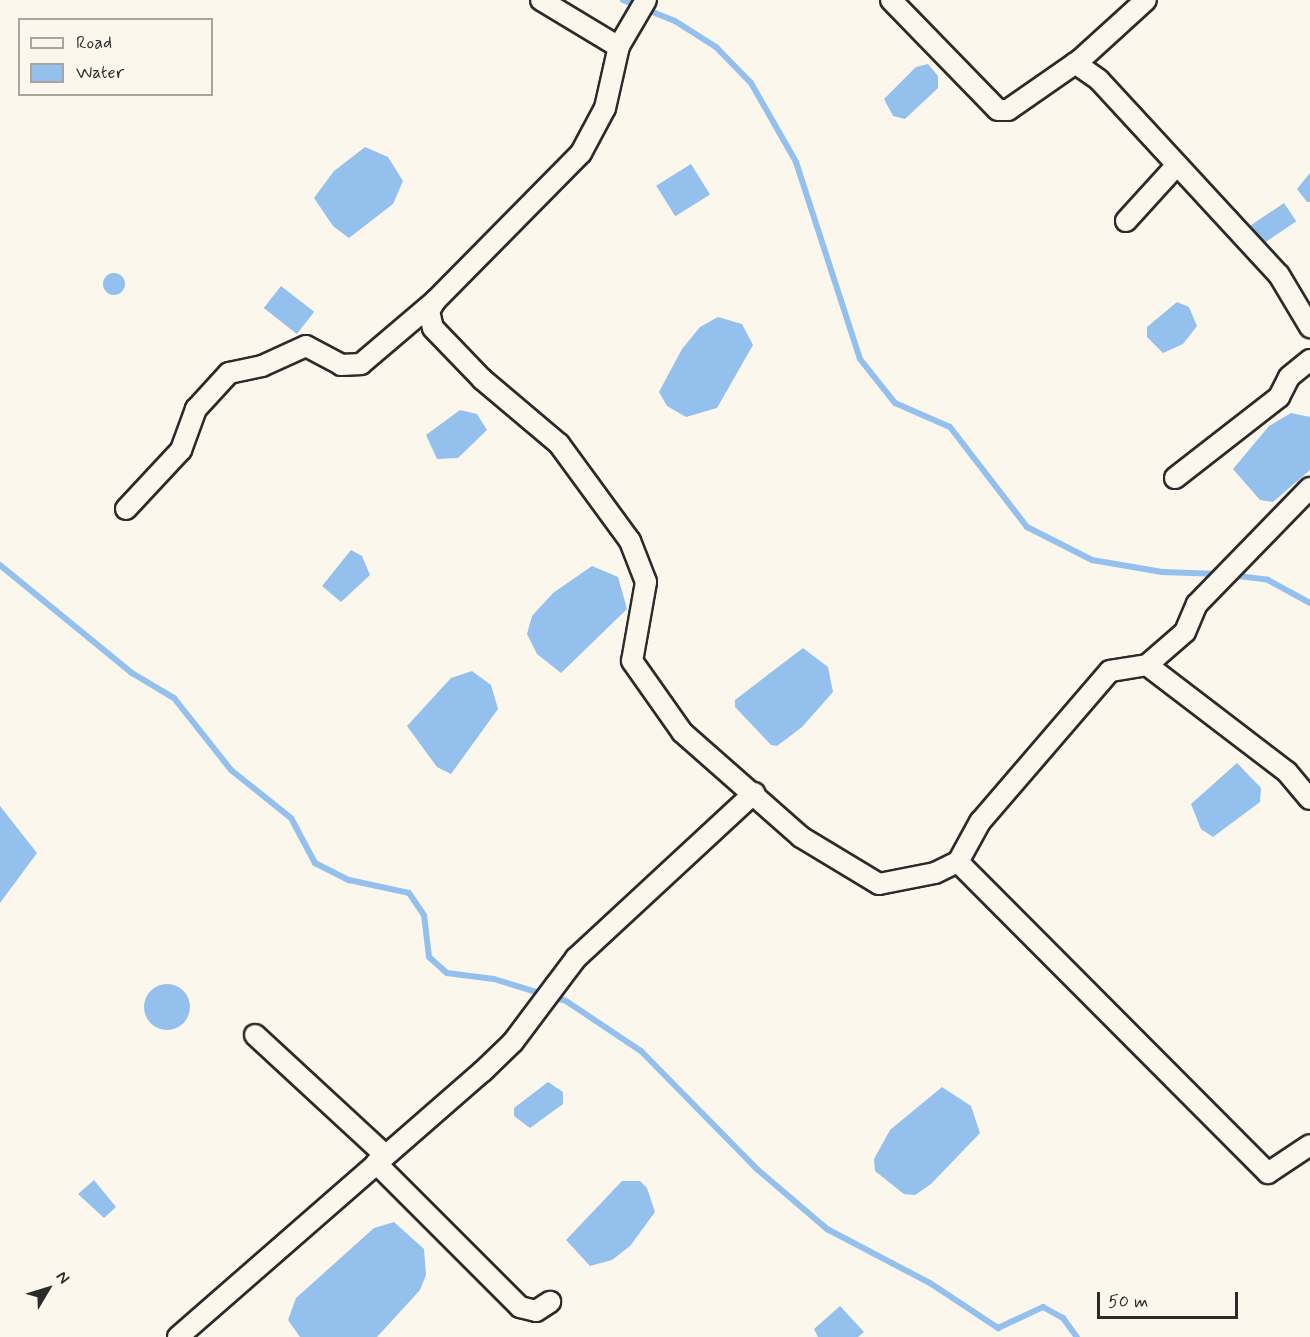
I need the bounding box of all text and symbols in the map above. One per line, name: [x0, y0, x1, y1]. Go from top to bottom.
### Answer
legend: [18, 18, 213, 96]
text: Road: [76, 31, 112, 55]
text: Water: [76, 61, 124, 85]
north arrow: [18, 1259, 78, 1319]
text: N: [51, 1267, 74, 1288]
scale bar: [1100, 1280, 1241, 1318]
text: 50 m: [1108, 1290, 1148, 1314]

